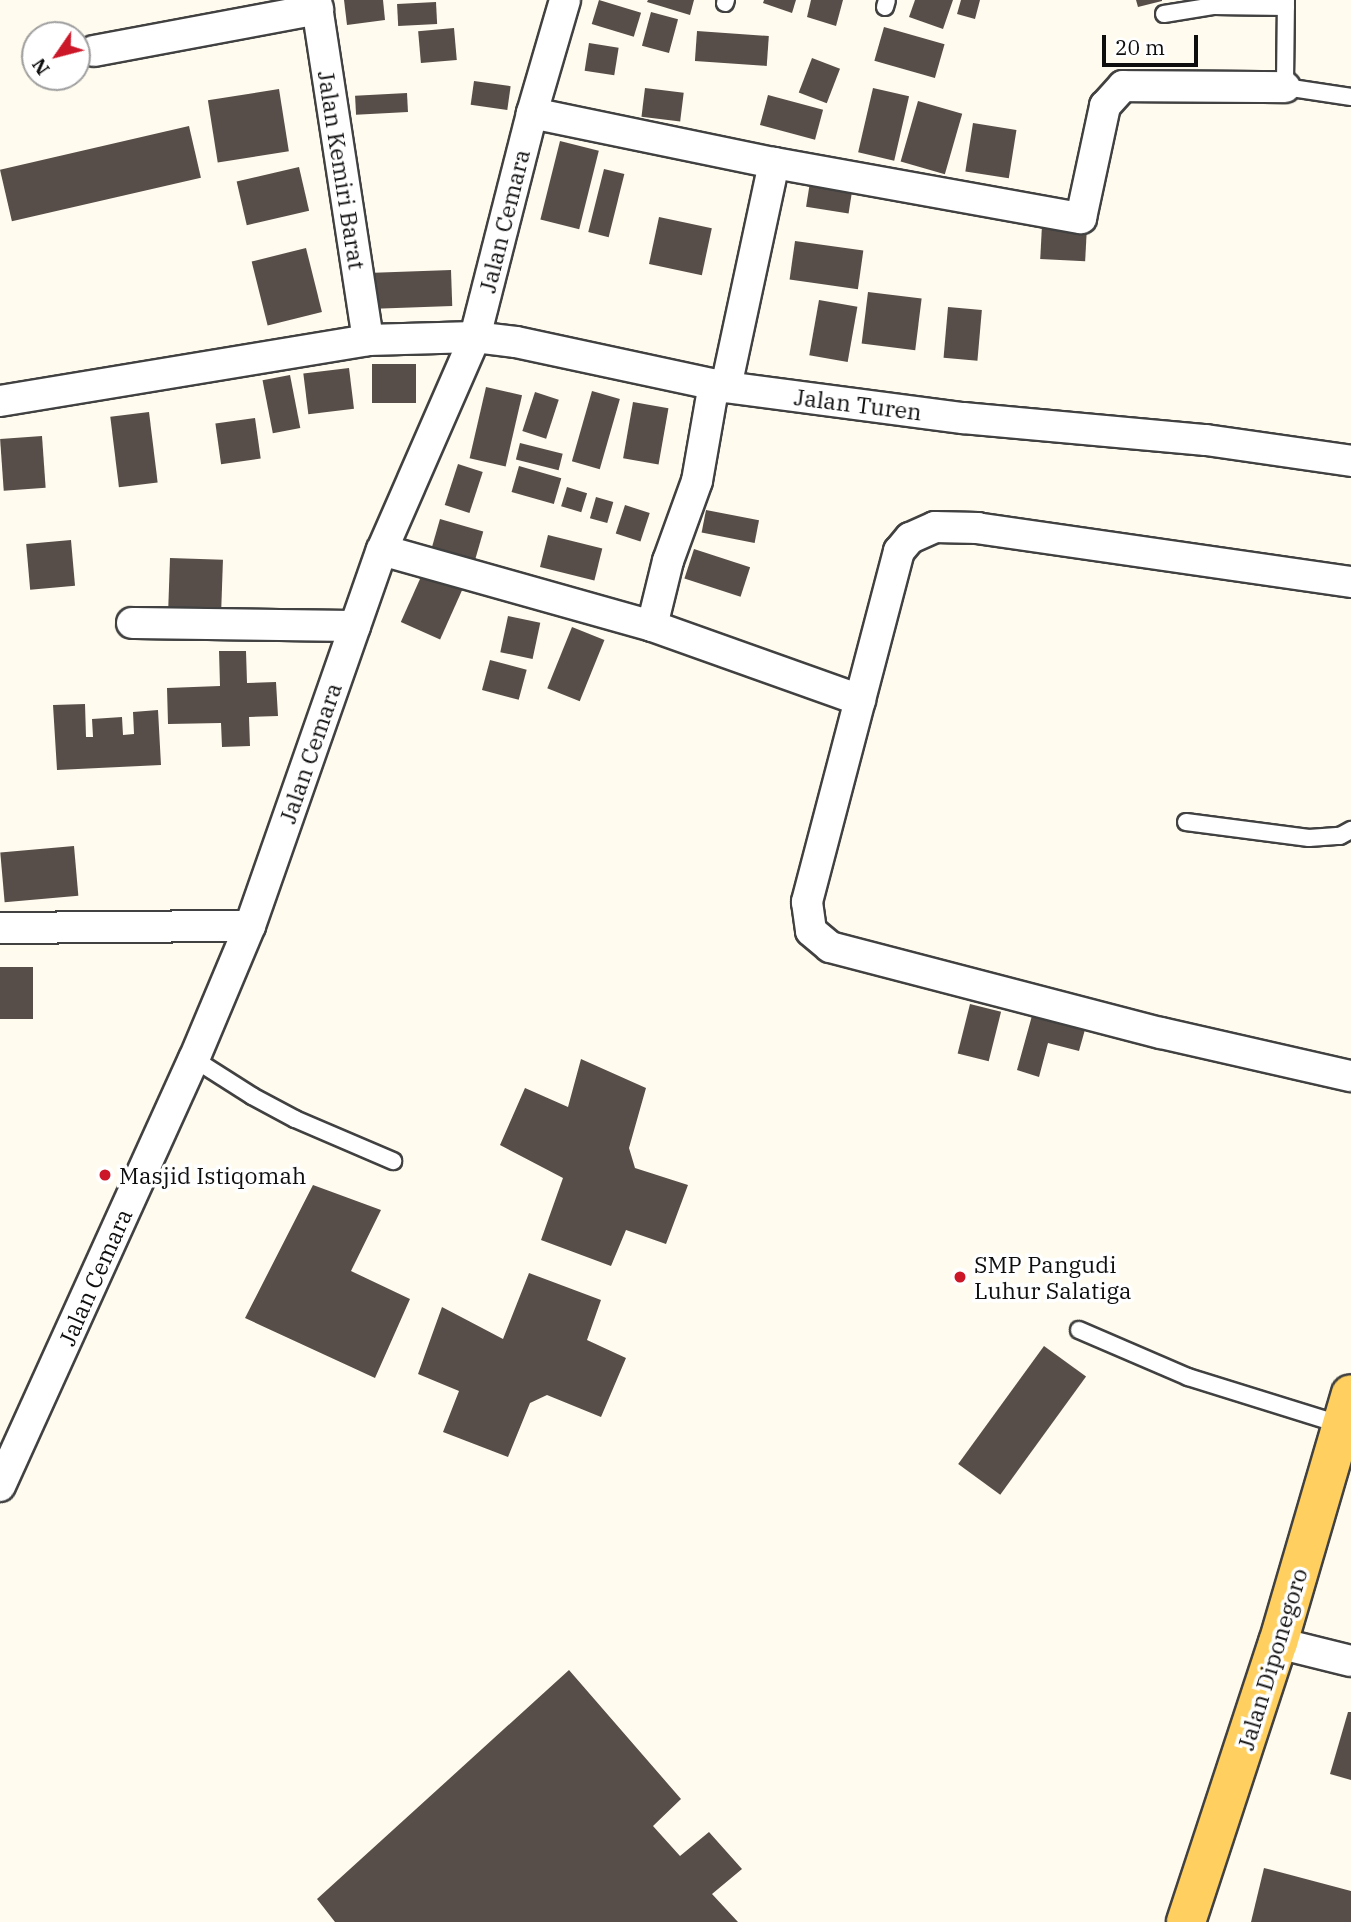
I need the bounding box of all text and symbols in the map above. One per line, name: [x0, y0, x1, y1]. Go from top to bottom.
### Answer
north arrow: [21, 21, 91, 91]
scale bar: [1106, 21, 1202, 65]
text: 20 m: [1115, 33, 1165, 61]
text: N: [26, 54, 55, 80]
street label: Jalan Kemiri Barat: [313, 69, 371, 271]
street label: Jalan Cemara: [473, 146, 535, 296]
street label: Jalan Turen: [793, 382, 923, 426]
street label: Jalan Cemara: [273, 679, 347, 827]
place label: Masjid Istiqomah: [119, 1161, 306, 1189]
marker: Masjid Istiqomah: [97, 1167, 113, 1183]
street label: Jalan Cemara: [53, 1204, 137, 1350]
place label: SMP Pangudi Luhur Salatiga: [974, 1250, 1131, 1304]
marker: SMP Pangudi Luhur Salatiga: [952, 1269, 968, 1285]
street label: Jalan Diponegoro: [1231, 1565, 1313, 1753]

